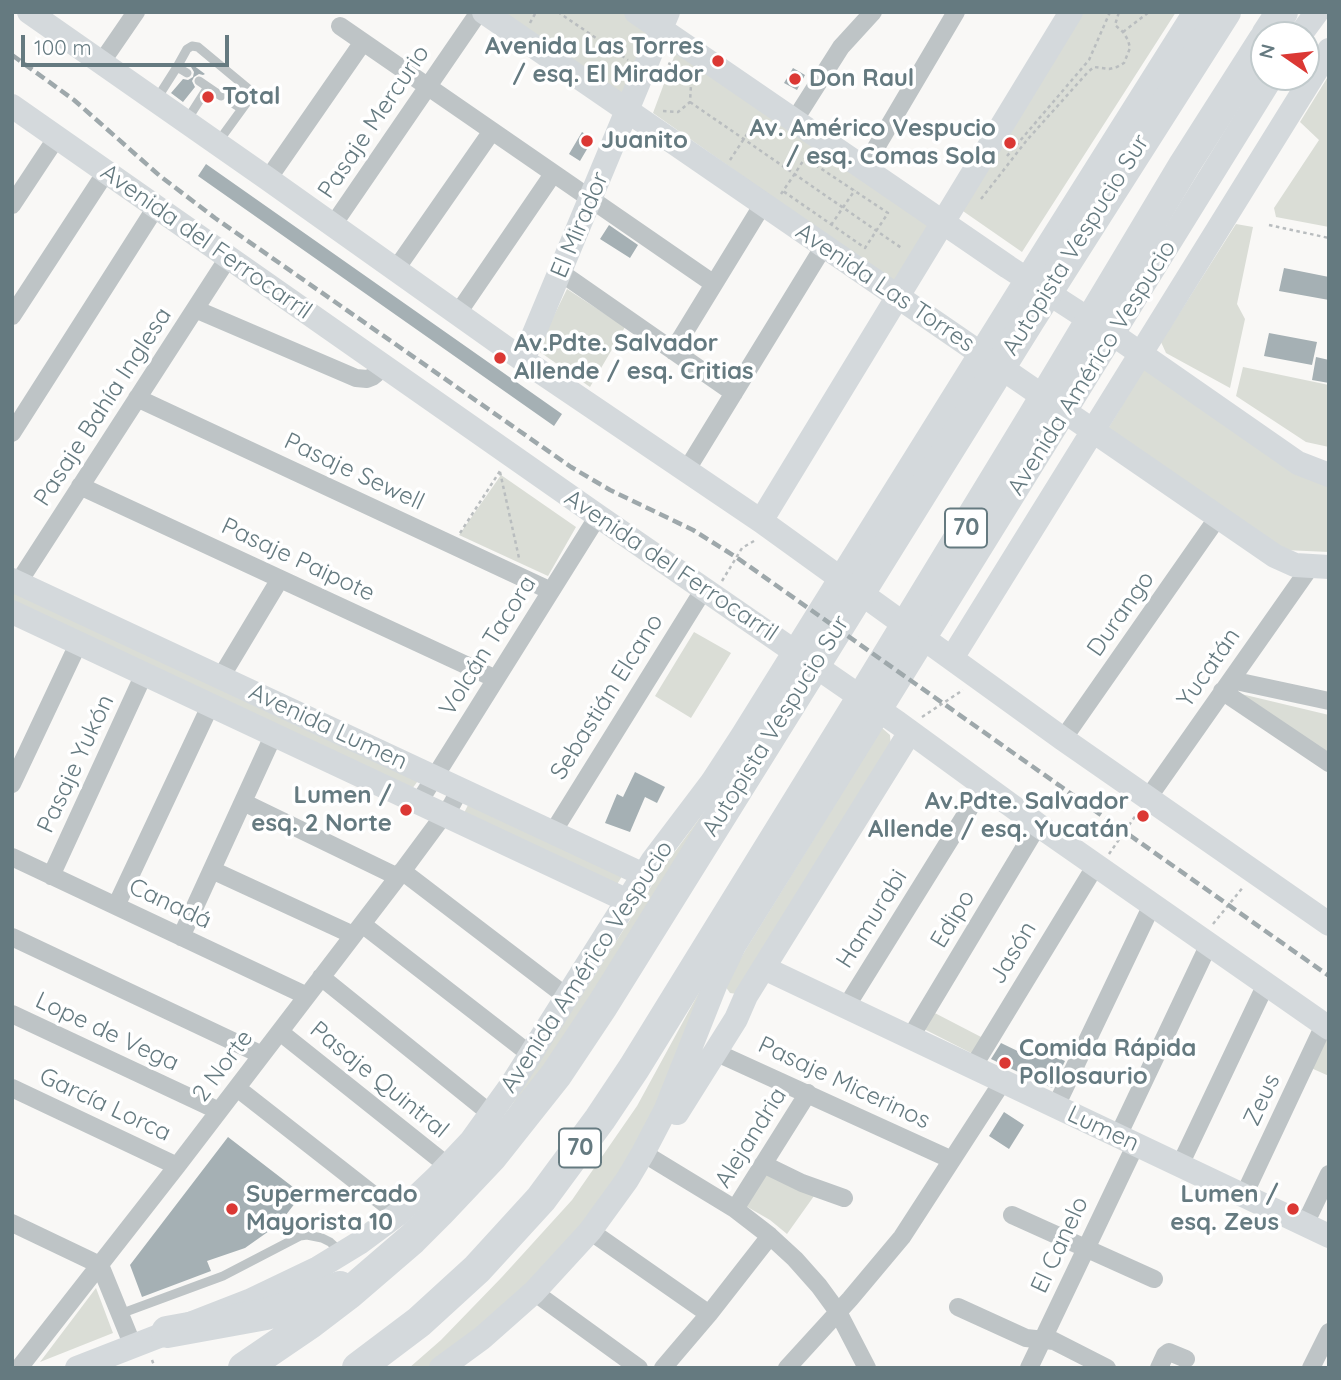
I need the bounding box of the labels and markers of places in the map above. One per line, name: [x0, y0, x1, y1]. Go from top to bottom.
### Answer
place label: Avenida Las Torres / esq. El Mirador: [485, 33, 704, 89]
marker: Avenida Las Torres / esq. El Mirador: [710, 53, 726, 69]
place label: Don Raul: [809, 65, 914, 93]
marker: Don Raul: [787, 71, 803, 87]
place label: Total: [222, 83, 280, 111]
marker: Total: [200, 89, 216, 105]
place label: Av. Américo Vespucio / esq. Comas Sola: [750, 115, 996, 171]
place label: Juanito: [601, 127, 688, 155]
marker: Juanito: [579, 133, 595, 149]
marker: Av. Américo Vespucio / esq. Comas Sola: [1002, 135, 1018, 151]
place label: Av.Pdte. Salvador Allende / esq. Critias: [514, 330, 754, 386]
marker: Av.Pdte. Salvador Allende / esq. Critias: [492, 350, 508, 366]
place label: Lumen / esq. 2 Norte: [251, 782, 392, 838]
place label: Av.Pdte. Salvador Allende / esq. Yucatán: [868, 788, 1129, 844]
marker: Lumen / esq. 2 Norte: [398, 802, 414, 818]
marker: Av.Pdte. Salvador Allende / esq. Yucatán: [1135, 808, 1151, 824]
place label: Comida Rápida Pollosaurio: [1019, 1035, 1196, 1091]
marker: Comida Rápida Pollosaurio: [997, 1055, 1013, 1071]
place label: Supermercado Mayorista 10: [246, 1181, 418, 1237]
place label: Lumen / esq. Zeus: [1170, 1181, 1279, 1237]
marker: Supermercado Mayorista 10: [224, 1201, 240, 1217]
marker: Lumen / esq. Zeus: [1285, 1201, 1301, 1217]

